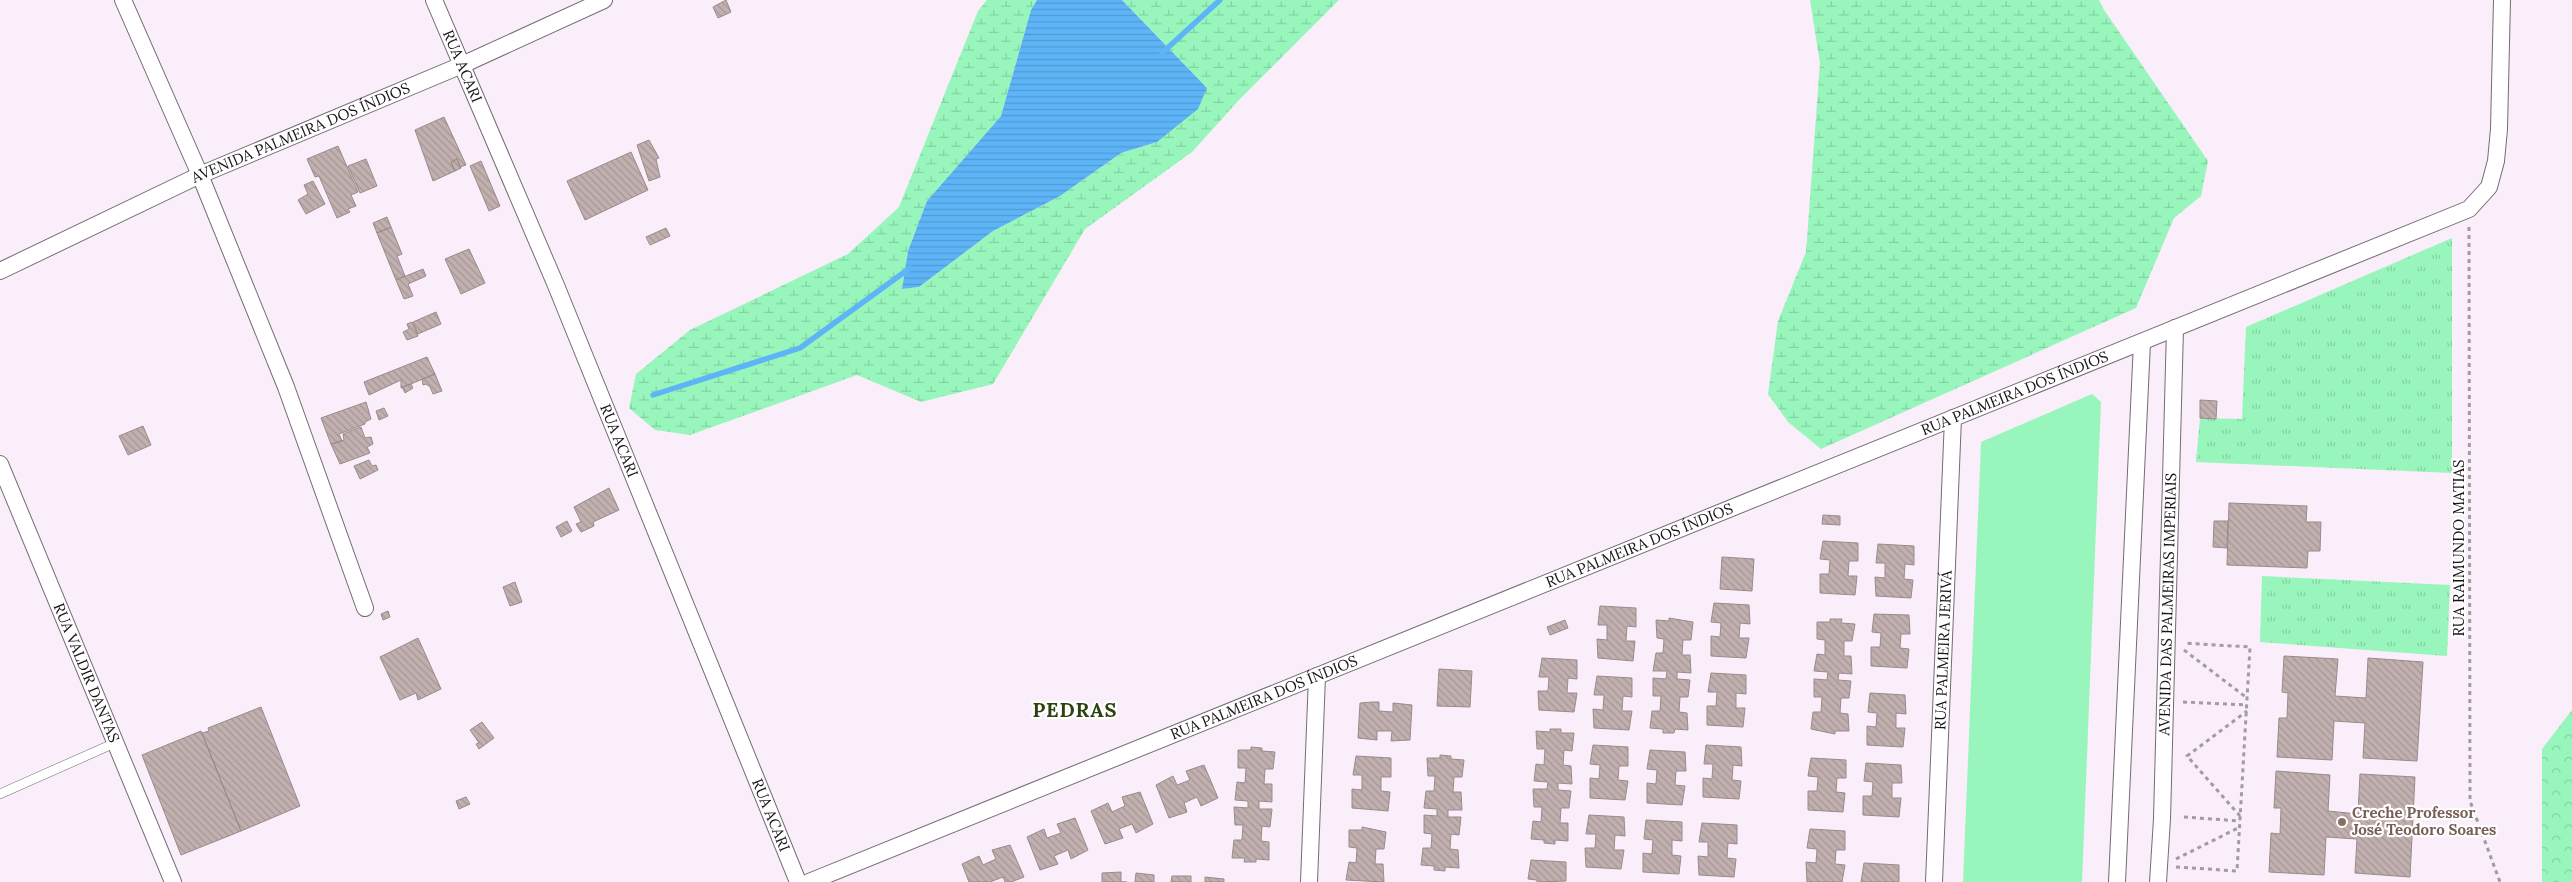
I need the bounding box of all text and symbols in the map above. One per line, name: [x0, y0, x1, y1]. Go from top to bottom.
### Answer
street label: RUA ACARI: [439, 27, 487, 105]
street label: AVENIDA PALMEIRA DOS ÍNDIOS: [187, 78, 413, 187]
street label: RUA PALMEIRA DOS ÍNDIOS: [1918, 346, 2111, 439]
street label: RUA ACARI: [596, 401, 643, 480]
street label: RUA RAIMUNDO MATIAS: [2449, 460, 2468, 637]
street label: AVENIDA DAS PALMEIRAS IMPERIAIS: [2154, 473, 2180, 737]
street label: RUA PALMEIRA DOS ÍNDIOS: [1543, 498, 1736, 591]
street label: RUA PALMEIRA JERIVÁ: [1930, 569, 1956, 730]
street label: RUA VALDIR DANTAS: [50, 600, 124, 745]
street label: RUA PALMEIRA DOS ÍNDIOS: [1167, 651, 1360, 743]
district label: PEDRAS: [1032, 697, 1118, 722]
street label: RUA ACARI: [748, 776, 795, 854]
place label: Creche Professor José Teodoro Soares: [2352, 803, 2496, 839]
marker: Creche Professor José Teodoro Soares: [2336, 816, 2348, 828]

